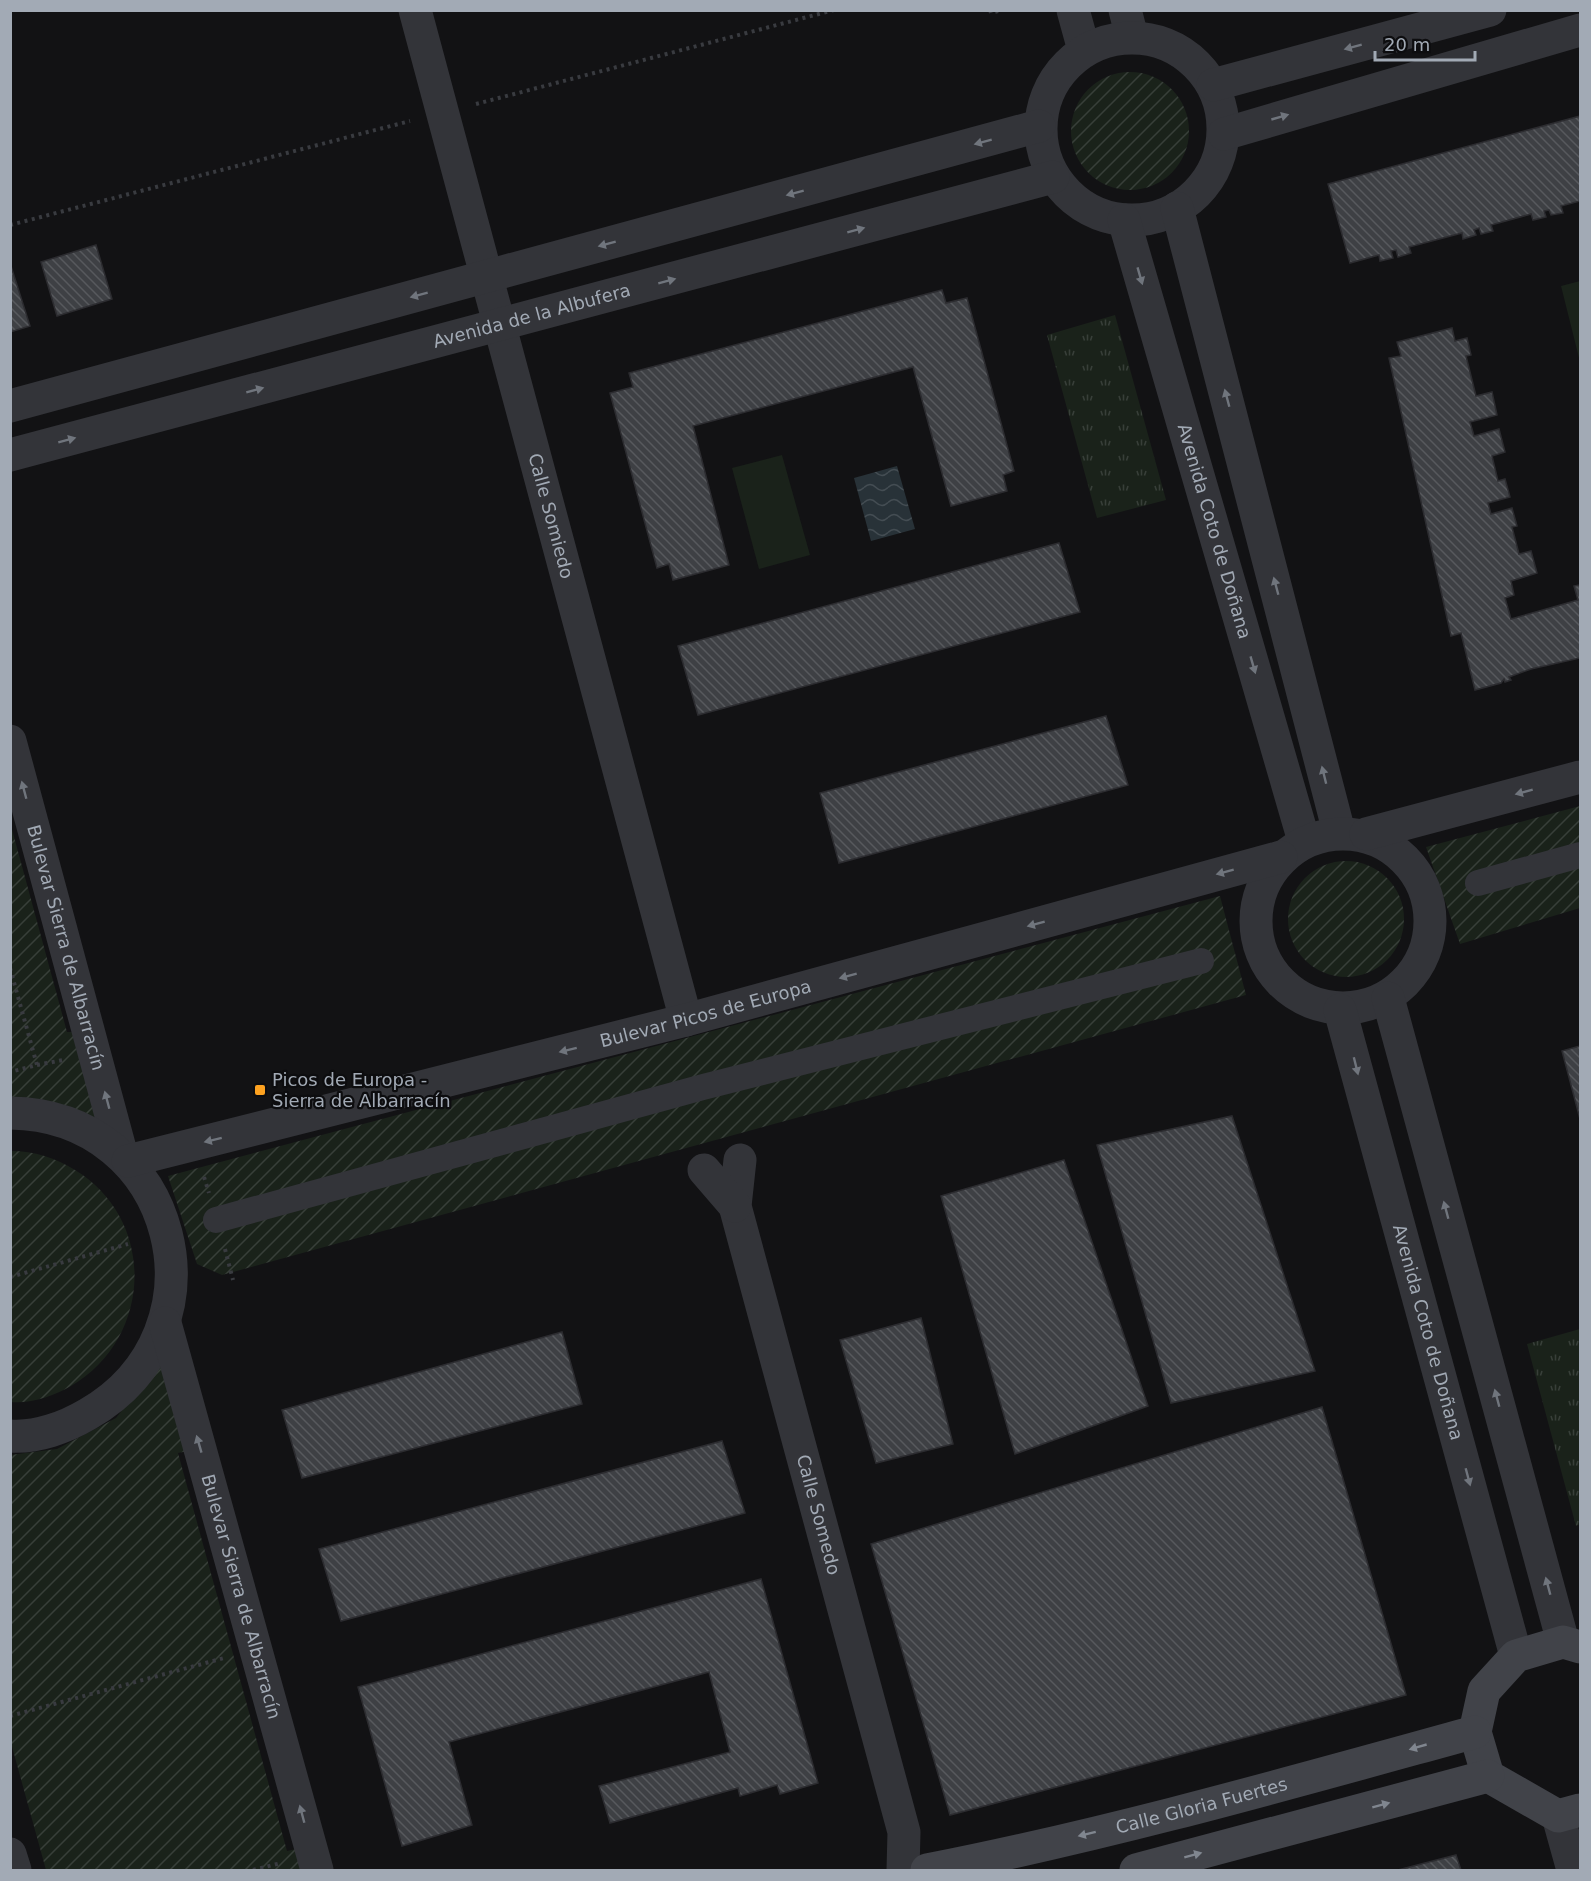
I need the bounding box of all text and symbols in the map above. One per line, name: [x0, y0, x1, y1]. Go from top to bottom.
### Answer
scale bar: [1375, 24, 1476, 62]
text: 20 m: [1384, 34, 1430, 55]
one-way arrow: [1344, 43, 1362, 53]
one-way arrow: [1271, 112, 1289, 121]
one-way arrow: [974, 137, 992, 147]
one-way arrow: [786, 188, 804, 198]
one-way arrow: [846, 225, 865, 235]
one-way arrow: [598, 240, 616, 249]
one-way arrow: [1136, 268, 1145, 286]
one-way arrow: [658, 275, 676, 285]
street label: Avenida de la Albufera: [431, 279, 633, 352]
one-way arrow: [409, 291, 427, 300]
one-way arrow: [247, 385, 265, 394]
one-way arrow: [1221, 389, 1231, 407]
street label: Avenida Coto de Doñana: [1174, 421, 1256, 641]
one-way arrow: [58, 435, 76, 445]
street label: Calle Somiedo: [524, 451, 578, 581]
one-way arrow: [1270, 577, 1280, 596]
one-way arrow: [1249, 656, 1258, 674]
one-way arrow: [1319, 766, 1329, 784]
one-way arrow: [18, 781, 28, 799]
one-way arrow: [1515, 788, 1533, 797]
street label: Bulevar Sierra de Albarracín: [23, 822, 109, 1073]
one-way arrow: [1215, 868, 1234, 878]
one-way arrow: [1027, 920, 1045, 929]
one-way arrow: [839, 971, 858, 981]
street label: Bulevar Picos de Europa: [598, 975, 813, 1051]
one-way arrow: [559, 1046, 577, 1055]
one-way arrow: [1351, 1057, 1361, 1076]
place label: Picos de Europa - Sierra de Albarracín: [272, 1069, 451, 1111]
marker: Picos de Europa - Sierra de Albarracín: [253, 1083, 267, 1097]
one-way arrow: [102, 1091, 111, 1109]
one-way arrow: [204, 1136, 222, 1145]
one-way arrow: [1440, 1201, 1450, 1219]
street label: Avenida Coto de Doñana: [1389, 1222, 1468, 1443]
one-way arrow: [1492, 1389, 1501, 1407]
one-way arrow: [194, 1435, 203, 1453]
street label: Calle Somedo: [793, 1452, 845, 1577]
one-way arrow: [1463, 1468, 1473, 1487]
street label: Bulevar Sierra de Albarracín: [197, 1472, 286, 1721]
one-way arrow: [1543, 1577, 1552, 1595]
one-way arrow: [1409, 1743, 1427, 1752]
street label: Calle Gloria Fuertes: [1114, 1773, 1290, 1838]
one-way arrow: [1372, 1799, 1390, 1809]
one-way arrow: [296, 1805, 306, 1823]
one-way arrow: [1078, 1829, 1097, 1839]
one-way arrow: [1184, 1850, 1202, 1860]

